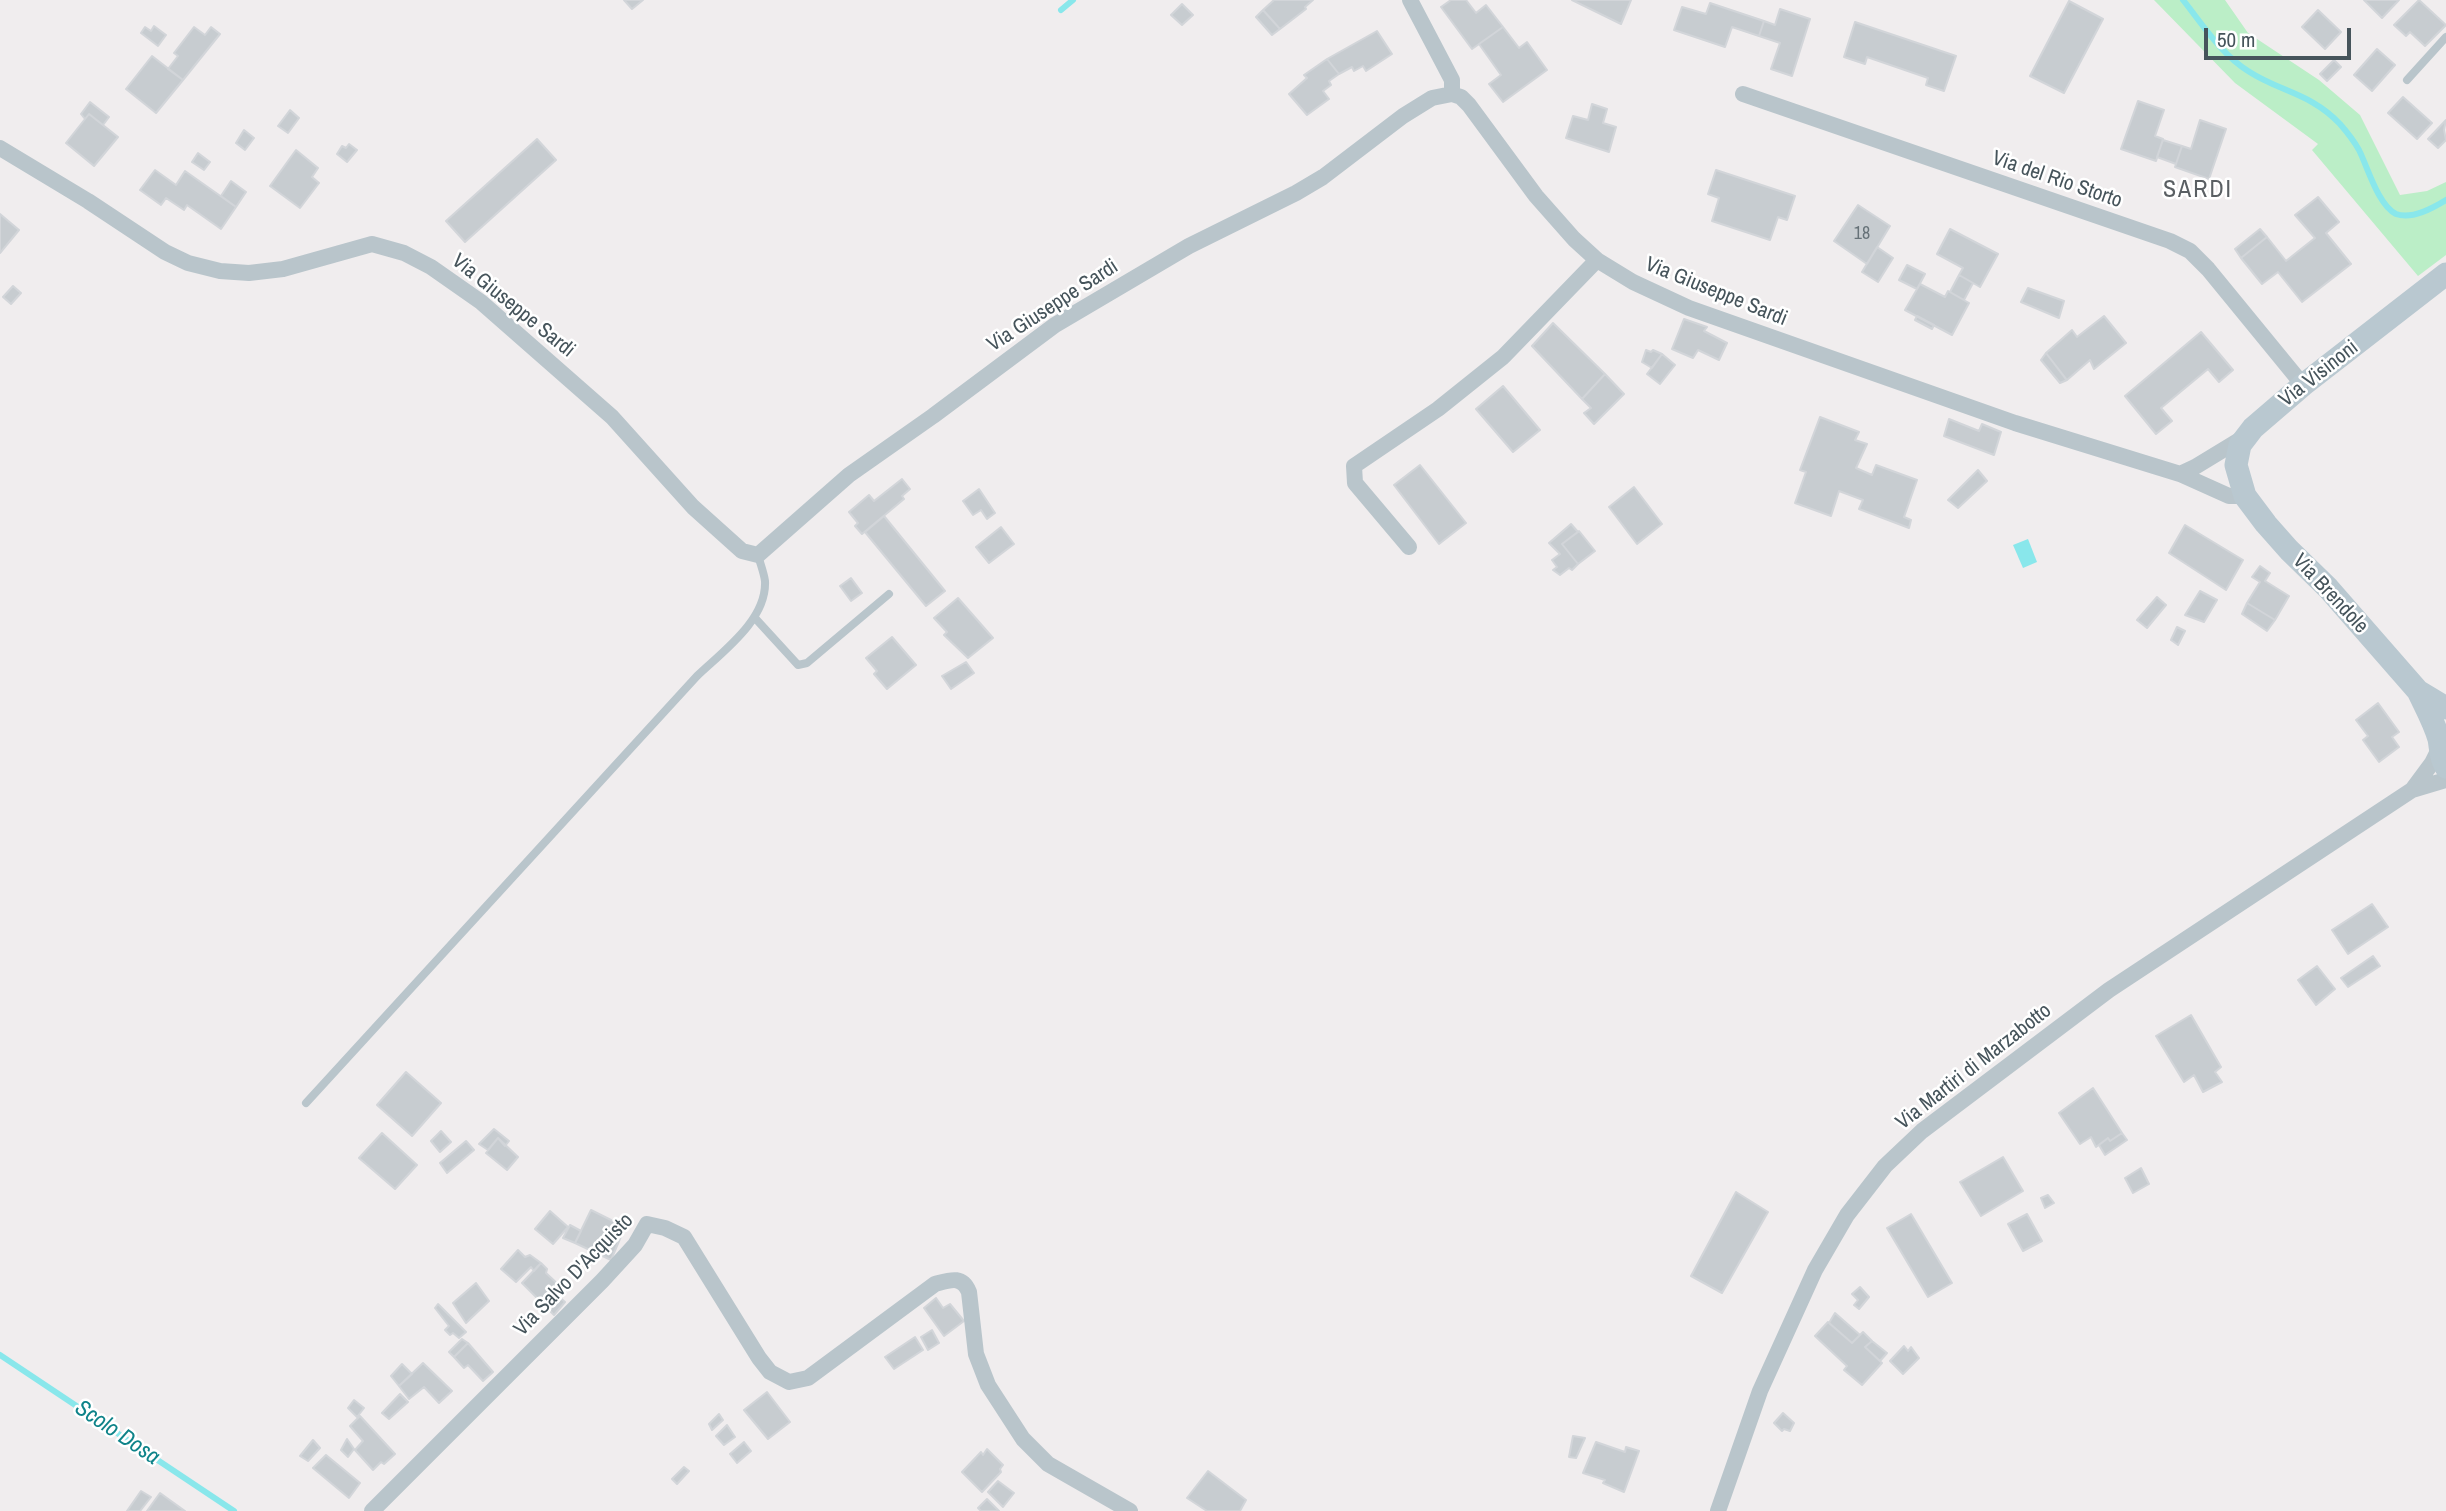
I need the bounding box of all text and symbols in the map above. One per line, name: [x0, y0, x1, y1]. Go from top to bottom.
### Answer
scale bar: [2208, 14, 2355, 58]
text: 50 m: [2217, 25, 2255, 54]
street label: Via del Rio Storto: [1989, 146, 2125, 214]
district label: SARDI: [2164, 177, 2232, 205]
house number: 18: [1854, 223, 1870, 245]
street label: Via Giuseppe Sardi: [446, 249, 580, 363]
street label: Via Giuseppe Sardi: [1641, 252, 1791, 332]
street label: Via Giuseppe Sardi: [983, 254, 1123, 358]
street label: Via Visinoni: [2275, 335, 2363, 413]
street label: Via Brendole: [2287, 549, 2373, 639]
street label: Via Martiri di Marzabotto: [1891, 999, 2057, 1135]
street label: Via Salvo D'Acquisto: [509, 1208, 639, 1342]
water label: Scolo Dosa: [69, 1395, 165, 1471]

